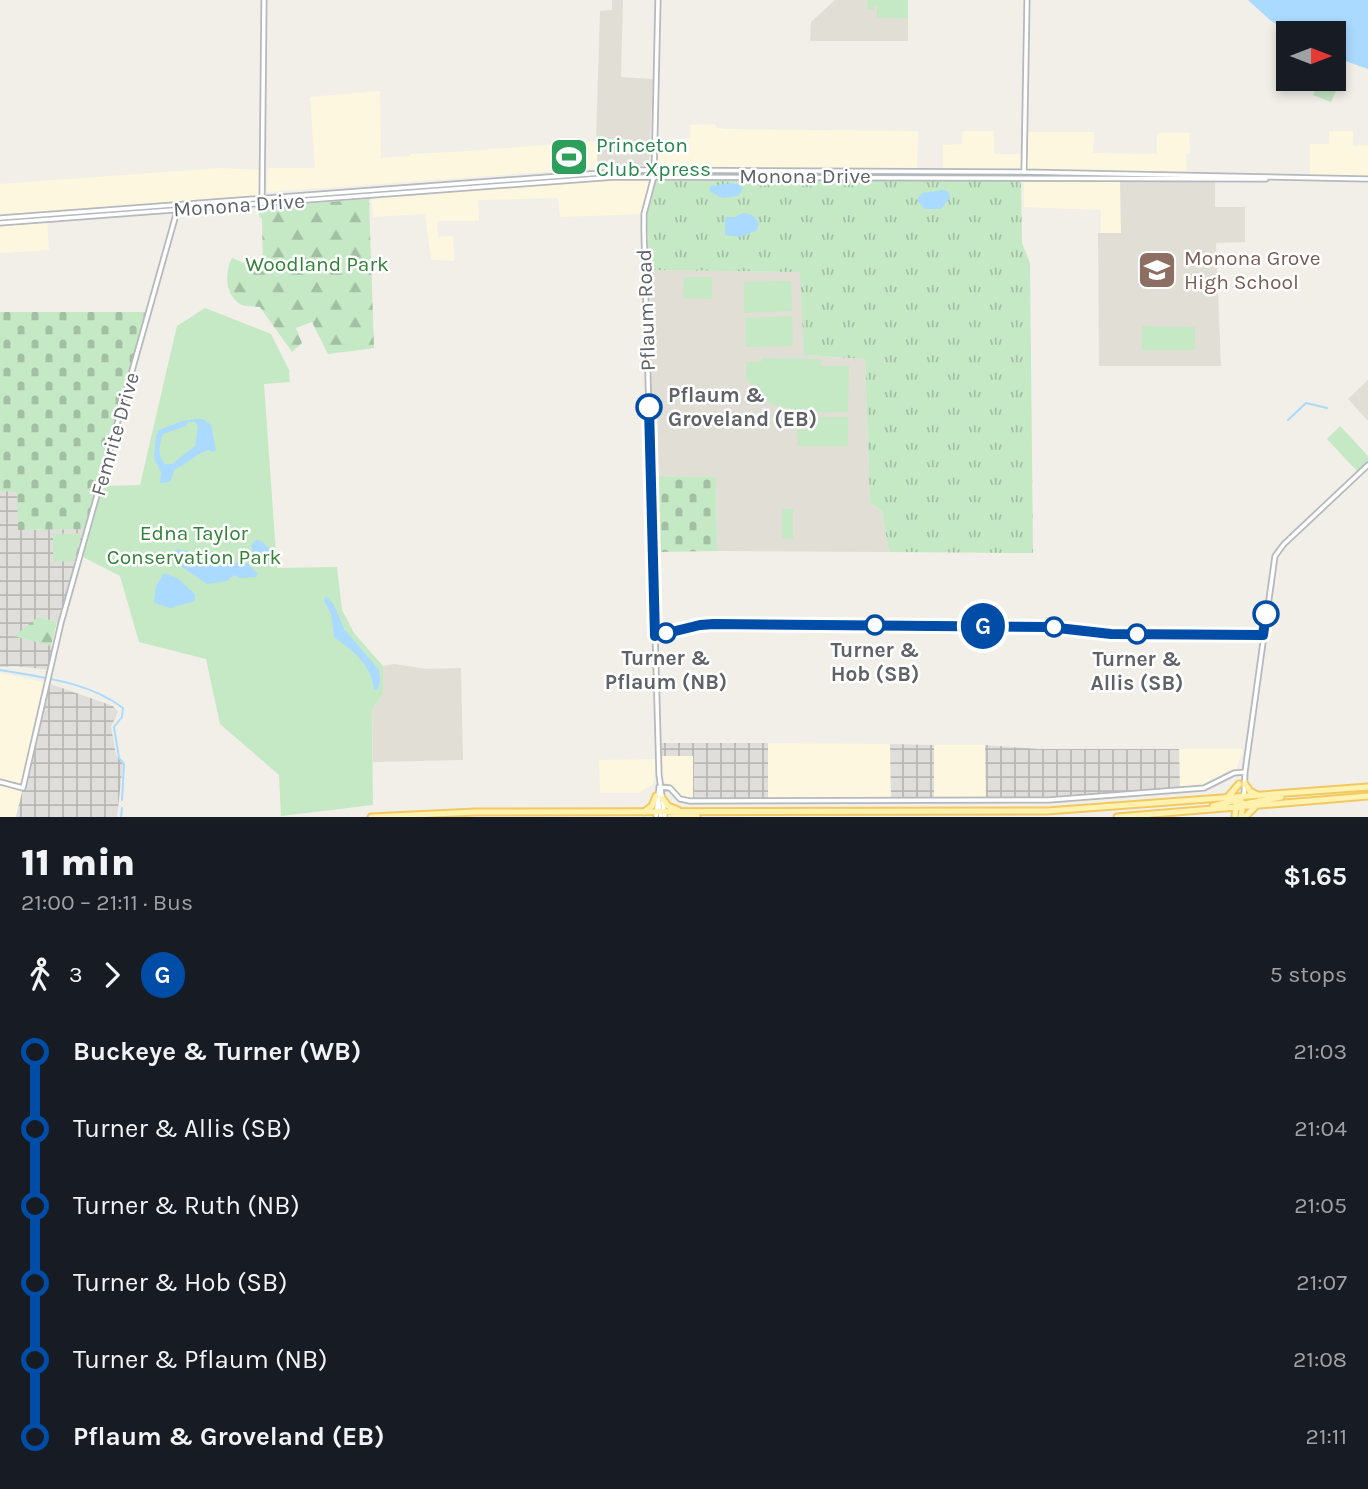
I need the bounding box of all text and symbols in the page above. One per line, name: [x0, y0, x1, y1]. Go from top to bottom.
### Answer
north arrow: [1276, 21, 1346, 91]
map controls: [1276, 21, 1346, 91]
place label: Princeton Club Xpress: [596, 133, 711, 181]
sports icon: Princeton Club Xpress: [548, 136, 590, 178]
street label: Monona Drive: [739, 164, 871, 188]
street label: Monona Drive: [172, 188, 306, 222]
place label: Monona Grove High School: [1184, 246, 1321, 294]
street label: Pflaum Road: [632, 249, 660, 371]
school or university icon: Monona Grove High School: [1136, 249, 1178, 291]
park label: Woodland Park: [245, 252, 389, 276]
street label: Femrite Drive: [86, 369, 144, 499]
place label: Pflaum & Groveland (EB): [668, 383, 817, 431]
marker: Pflaum & Groveland (EB): [636, 394, 662, 420]
park label: Edna Taylor Conservation Park: [107, 521, 281, 569]
unlabelled marker: [1253, 601, 1279, 627]
line badge: G: [960, 603, 1006, 649]
text: G: [975, 612, 991, 640]
marker: Turner & Hob (SB): [865, 615, 885, 635]
unlabelled marker: [1044, 617, 1064, 637]
marker: Turner & Pflaum (NB): [656, 623, 676, 643]
marker: Turner & Allis (SB): [1127, 624, 1147, 644]
place label: Turner & Hob (SB): [831, 638, 919, 686]
place label: Turner & Pflaum (NB): [605, 646, 727, 694]
place label: Turner & Allis (SB): [1091, 647, 1183, 695]
text: 11 min: [21, 840, 135, 885]
text: $1.65: [1283, 861, 1347, 892]
text: 21:00 – 21:11 · Bus: [21, 889, 193, 916]
icon: walk: [21, 956, 59, 994]
icon: forward: [93, 956, 131, 994]
text: 3: [69, 961, 83, 988]
text: G: [155, 961, 171, 989]
text: 5 stops: [1270, 961, 1347, 988]
text: Buckeye & Turner (WB): [73, 1036, 361, 1067]
text: 21:03: [1294, 1038, 1347, 1065]
text: Turner & Allis (SB): [73, 1113, 291, 1144]
text: 21:04: [1294, 1115, 1347, 1142]
text: Turner & Ruth (NB): [73, 1190, 300, 1221]
text: 21:05: [1294, 1192, 1347, 1219]
text: Turner & Hob (SB): [73, 1267, 287, 1298]
text: 21:07: [1296, 1269, 1347, 1296]
text: Turner & Pflaum (NB): [73, 1344, 328, 1375]
text: 21:08: [1293, 1346, 1347, 1373]
text: Pflaum & Groveland (EB): [73, 1421, 385, 1452]
text: 21:11: [1306, 1423, 1347, 1450]

